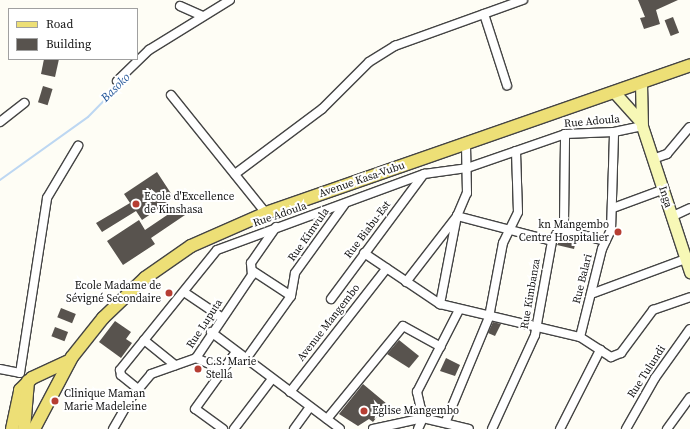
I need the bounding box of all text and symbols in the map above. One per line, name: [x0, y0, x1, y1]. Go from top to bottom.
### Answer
legend: [8, 8, 138, 60]
text: Road: [46, 16, 73, 32]
text: Building: [46, 36, 91, 52]
water label: Basoko: [99, 71, 133, 105]
street label: Rue Adoula: [564, 113, 620, 131]
street label: Avenue Kasa-Vubu: [317, 159, 407, 201]
street label: Inga: [655, 185, 675, 209]
place label: Ecole d'Excellence de Kinshasa: [144, 191, 234, 217]
marker: Ecole d'Excellence de Kinshasa: [131, 199, 141, 209]
street label: Rue Biabu-Est: [342, 199, 394, 261]
street label: Rue Adoula: [251, 200, 309, 230]
street label: Rue Kimvula: [286, 206, 332, 264]
place label: kn Mangembo Centre Hospitalier: [519, 219, 609, 245]
marker: kn Mangembo Centre Hospitalier: [612, 226, 624, 238]
street label: Rue Balari: [570, 253, 596, 305]
street label: Rue Kimbanza: [518, 258, 544, 330]
place label: Ecole Madame de Sévigné Secondaire: [66, 280, 161, 306]
street label: Avenue Mangembo: [295, 282, 363, 364]
marker: Ecole Madame de Sévigné Secondaire: [164, 288, 174, 298]
street label: Rue Luputa: [184, 297, 226, 351]
street label: Rue Tulundi: [625, 343, 669, 401]
place label: C.S. Marie Stella: [206, 356, 256, 382]
marker: C.S. Marie Stella: [193, 364, 203, 374]
place label: Clinique Maman Marie Madeleine: [64, 388, 147, 414]
marker: Clinique Maman Marie Madeleine: [49, 395, 61, 407]
place label: Eglise Mangembo: [372, 404, 459, 418]
marker: Eglise Mangembo: [359, 406, 369, 416]

